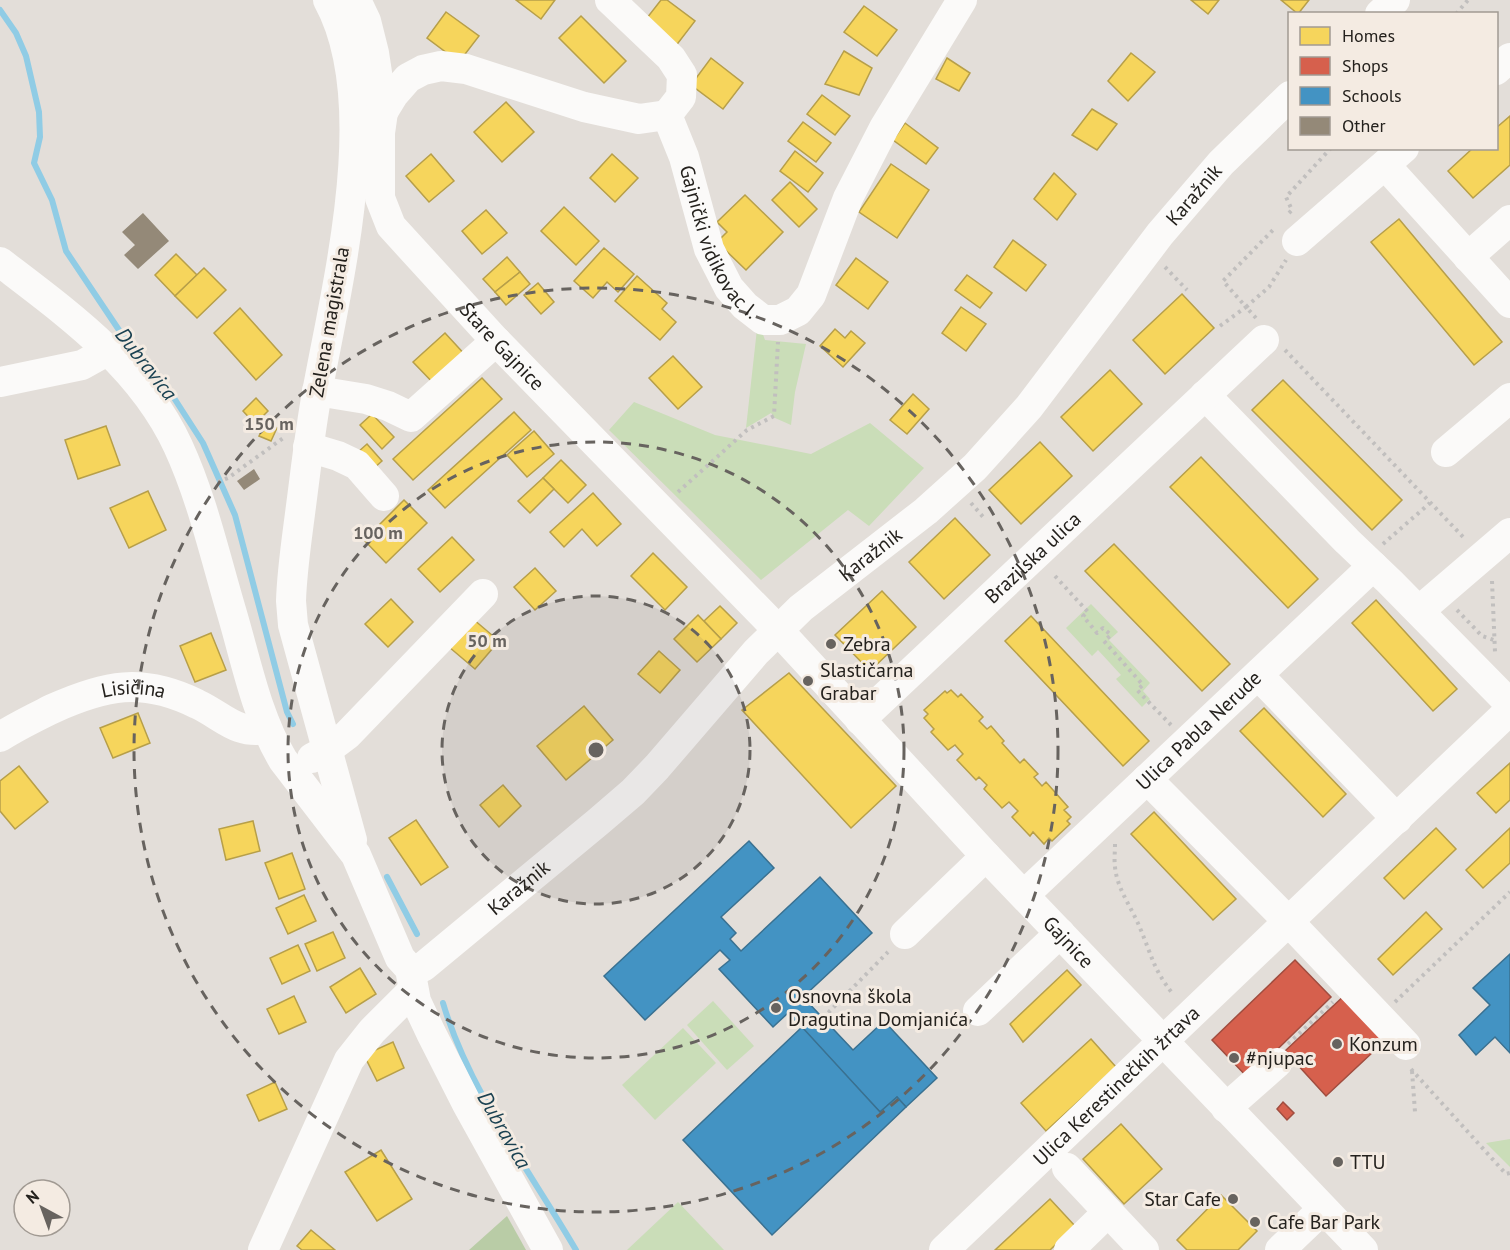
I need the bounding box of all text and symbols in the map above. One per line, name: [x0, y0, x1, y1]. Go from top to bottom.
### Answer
legend: [1288, 12, 1498, 150]
text: Homes: [1342, 24, 1395, 47]
text: Shops: [1342, 54, 1388, 77]
text: Schools: [1342, 84, 1402, 107]
text: Other: [1342, 114, 1386, 137]
street label: Karažnik: [1160, 158, 1228, 231]
street label: Gajnički vidikovac I.: [674, 162, 763, 324]
street label: Zelena magistrala: [303, 245, 355, 399]
street label: Stare Gajnice: [454, 297, 550, 396]
water label: Dubravica: [110, 322, 184, 406]
text: 150 m: [244, 412, 294, 435]
street label: Brazilska ulica: [979, 506, 1086, 609]
text: 100 m: [353, 521, 403, 544]
street label: Karažnik: [833, 521, 907, 587]
text: 50 m: [467, 629, 507, 652]
place label: Zebra: [843, 631, 891, 657]
marker: Zebra: [824, 637, 838, 651]
place label: Slastičarna Grabar: [820, 657, 914, 706]
street label: Ulica Pabla Nerude: [1130, 665, 1267, 796]
street label: Lisičina: [99, 674, 168, 704]
marker: Slastičarna Grabar: [801, 674, 815, 688]
centre of rings: [586, 740, 606, 760]
street label: Karažnik: [482, 854, 556, 921]
street label: Gajnice: [1037, 910, 1099, 974]
place label: Osnovna škola Dragutina Domjanića: [788, 983, 968, 1032]
street label: Ulica Kerestinečkih žrtava: [1027, 1000, 1205, 1171]
marker: Osnovna škola Dragutina Domjanića: [769, 1001, 783, 1015]
place label: Konzum: [1349, 1031, 1418, 1057]
marker: Konzum: [1330, 1037, 1344, 1051]
place label: #njupac: [1246, 1045, 1314, 1071]
marker: #njupac: [1227, 1051, 1241, 1065]
water label: Dubravica: [471, 1086, 538, 1174]
place label: TTU: [1350, 1149, 1386, 1175]
marker: TTU: [1331, 1155, 1345, 1169]
north arrow: [12, 1178, 72, 1238]
text: N: [22, 1186, 43, 1208]
place label: Star Cafe: [1144, 1186, 1221, 1212]
marker: Star Cafe: [1226, 1192, 1240, 1206]
place label: Cafe Bar Park: [1267, 1209, 1381, 1235]
marker: Cafe Bar Park: [1248, 1215, 1262, 1229]

